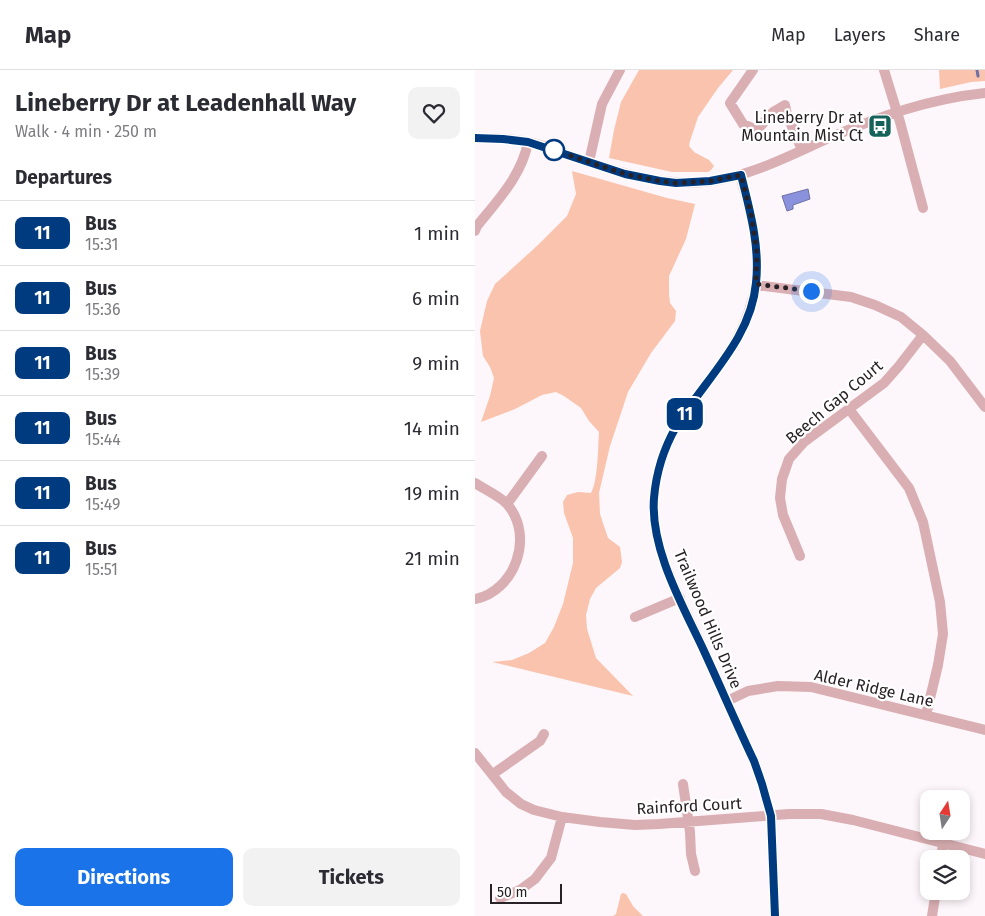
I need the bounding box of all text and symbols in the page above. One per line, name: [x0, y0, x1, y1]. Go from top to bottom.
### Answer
text: Map: [25, 21, 71, 49]
text: Map: [771, 24, 806, 46]
text: Layers: [834, 24, 886, 46]
text: Share: [914, 24, 960, 46]
button: heart: [408, 87, 460, 139]
text: Lineberry Dr at Leadenhall Way: [15, 89, 356, 117]
place label: Lineberry Dr at Mountain Mist Ct: [741, 108, 863, 145]
bus stop icon: Lineberry Dr at Mountain Mist Ct: [867, 113, 893, 139]
text: Walk · 4 min · 250 m: [15, 122, 157, 141]
unlabelled marker: [543, 139, 565, 161]
text: Departures: [15, 166, 112, 189]
text: Bus: [85, 212, 117, 235]
text: 11: [34, 222, 51, 244]
text: 1 min: [414, 222, 460, 245]
text: 15:31: [85, 235, 118, 254]
text: Bus: [85, 277, 117, 300]
your location: [799, 279, 824, 304]
text: 11: [34, 287, 51, 309]
text: 6 min: [412, 287, 460, 310]
text: 15:36: [85, 300, 120, 319]
text: Bus: [85, 342, 117, 365]
text: 11: [34, 352, 51, 374]
text: 9 min: [412, 352, 460, 375]
street label: Beech Gap Court: [782, 356, 886, 448]
text: 15:39: [85, 365, 120, 384]
line badge: 11: [663, 398, 707, 430]
text: 11: [677, 403, 693, 425]
text: Bus: [85, 407, 117, 430]
text: 11: [34, 417, 51, 439]
text: 14 min: [404, 417, 460, 440]
text: 15:44: [85, 430, 121, 449]
text: Bus: [85, 472, 117, 495]
text: 11: [34, 482, 51, 504]
text: 19 min: [404, 482, 460, 505]
text: 15:49: [85, 495, 120, 514]
text: Bus: [85, 537, 117, 560]
text: 11: [34, 547, 51, 569]
text: 21 min: [405, 547, 460, 570]
street label: Trailwood Hills Drive: [670, 547, 746, 691]
text: 15:51: [85, 560, 118, 579]
street label: Alder Ridge Lane: [812, 665, 936, 711]
north arrow: [920, 790, 970, 840]
map controls: [920, 790, 970, 900]
street label: Rainford Court: [636, 794, 742, 818]
button: Directions: [15, 848, 233, 906]
button: Tickets: [243, 848, 460, 906]
button: layers: [920, 850, 970, 900]
scale bar: [490, 881, 563, 904]
text: 50 m: [497, 884, 528, 901]

